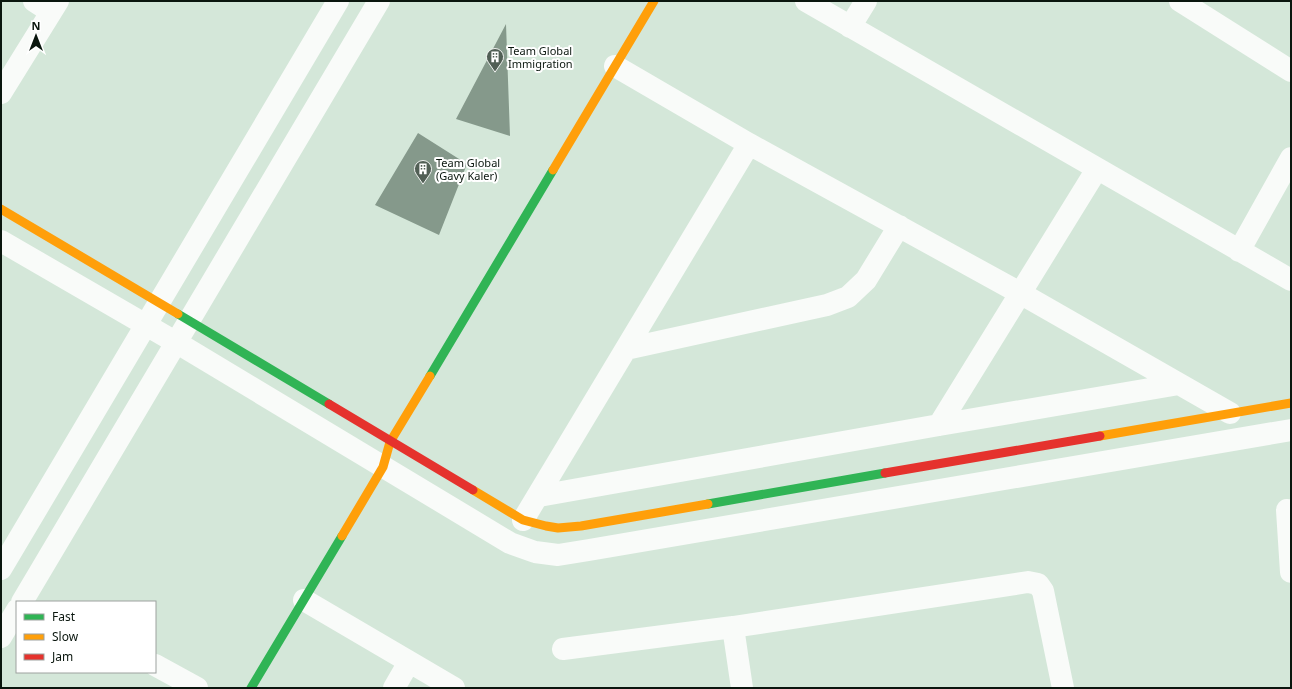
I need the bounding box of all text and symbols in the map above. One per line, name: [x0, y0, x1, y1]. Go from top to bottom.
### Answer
north arrow: [16, 16, 56, 56]
text: N: [32, 18, 40, 33]
place label: Team Global Immigration: [508, 43, 573, 71]
building icon: Team Global Immigration: [485, 47, 505, 72]
place label: Team Global (Gavy Kaler): [436, 155, 500, 183]
building icon: Team Global (Gavy Kaler): [413, 159, 433, 184]
legend: [16, 601, 156, 673]
text: Fast: [52, 608, 76, 625]
text: Slow: [52, 628, 79, 645]
text: Jam: [51, 648, 73, 665]

